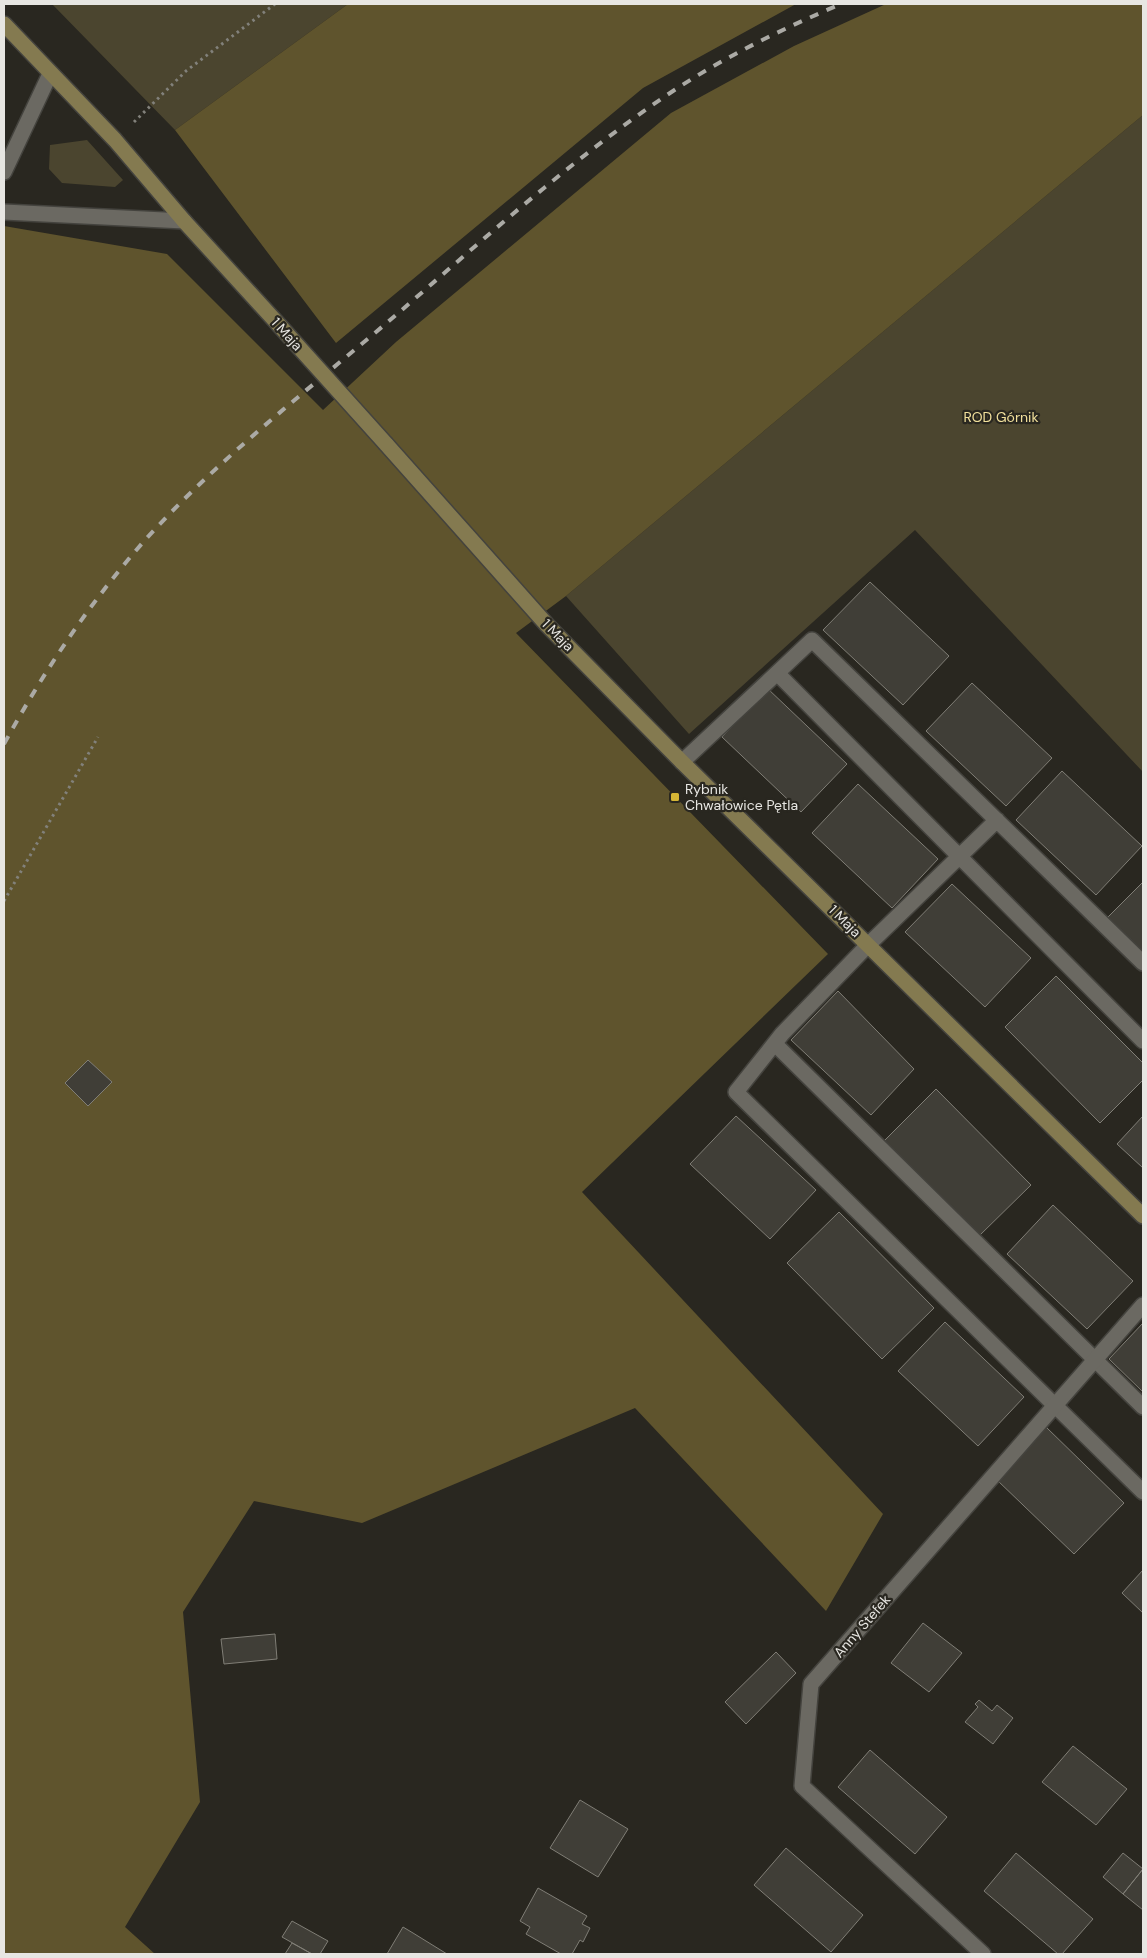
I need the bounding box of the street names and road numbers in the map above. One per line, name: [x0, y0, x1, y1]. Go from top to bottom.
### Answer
street label: 1 Maja: [267, 314, 307, 354]
street label: 1 Maja: [538, 615, 578, 655]
street label: 1 Maja: [825, 901, 865, 941]
street label: Anny Stefek: [830, 1591, 894, 1661]

